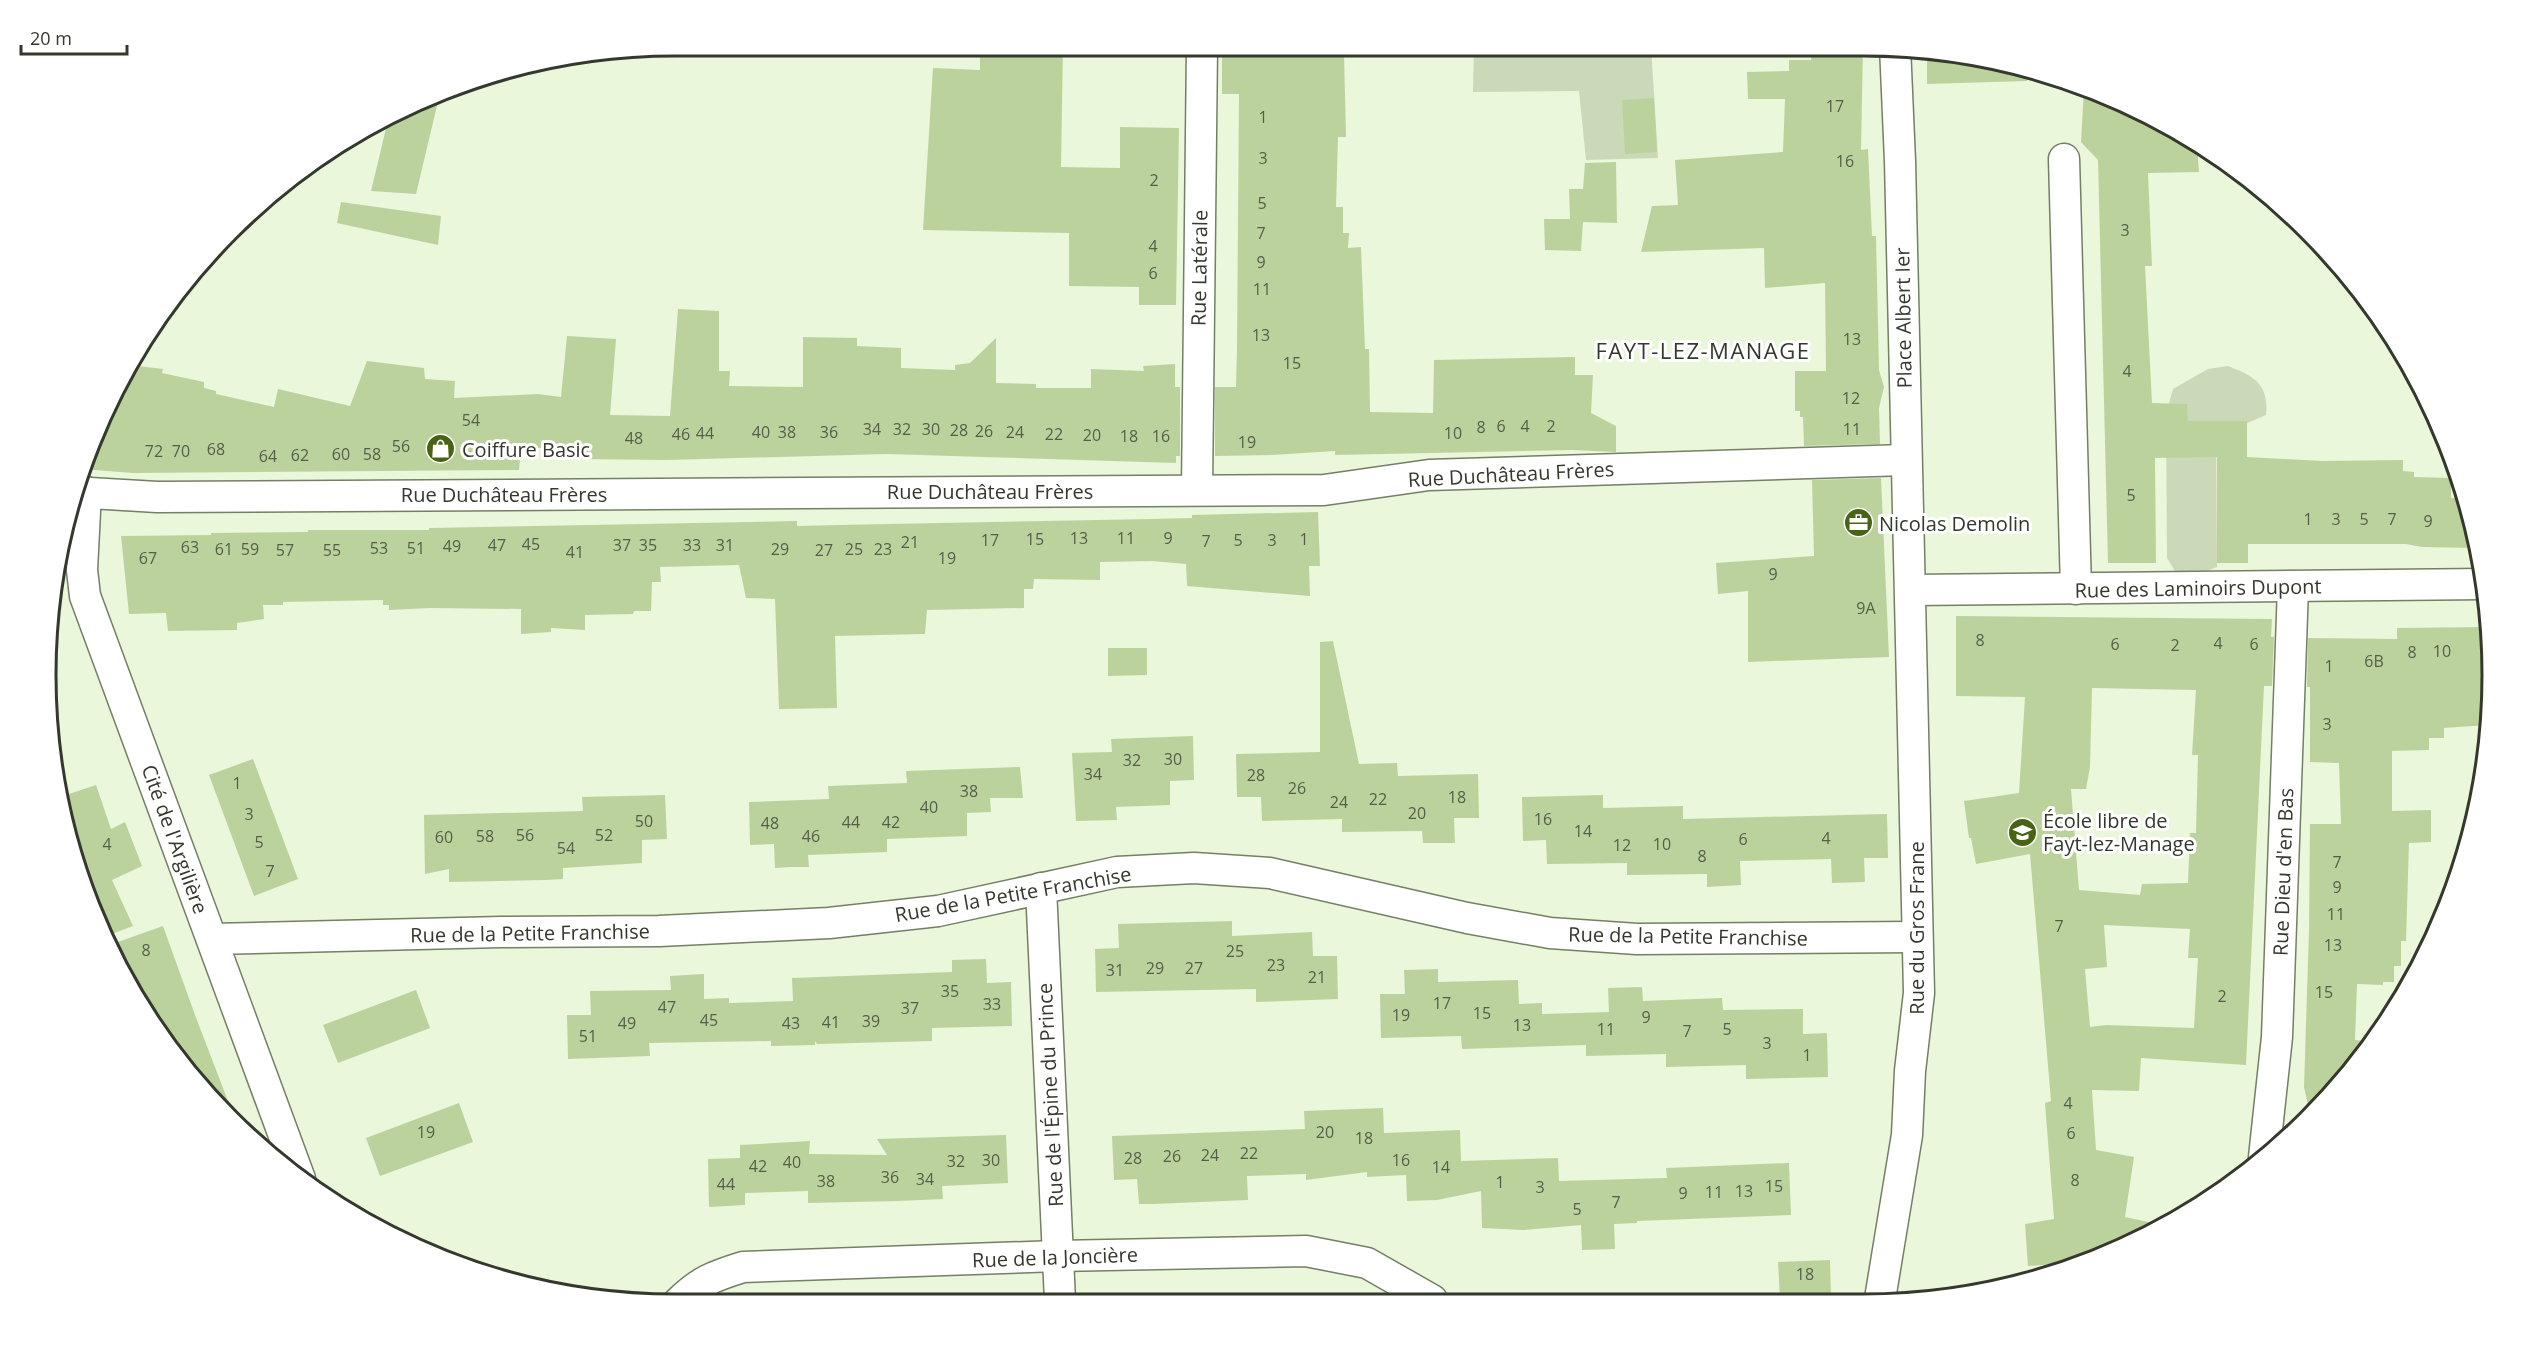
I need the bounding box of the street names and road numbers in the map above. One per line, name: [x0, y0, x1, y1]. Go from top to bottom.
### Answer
street label: Rue Latérale: [1184, 210, 1214, 326]
street label: Place Albert Ier: [1888, 247, 1918, 389]
street label: Rue Duchâteau Frères: [1407, 455, 1615, 493]
street label: Rue Duchâteau Frères: [887, 478, 1093, 505]
street label: Rue Duchâteau Frères: [401, 481, 607, 508]
street label: Rue des Laminoirs Dupont: [2074, 572, 2322, 604]
street label: Cité de l'Argilière: [136, 761, 214, 917]
street label: Rue Dieu d'en Bas: [2267, 787, 2299, 957]
street label: Rue du Gros Frane: [1903, 841, 1930, 1015]
street label: Rue de la Petite Franchise: [893, 860, 1133, 928]
street label: Rue de la Petite Franchise: [410, 917, 650, 949]
street label: Rue de la Petite Franchise: [1568, 920, 1808, 952]
street label: Rue de l'Épine du Prince: [1031, 982, 1069, 1208]
street label: Rue de la Joncière: [972, 1241, 1138, 1273]

